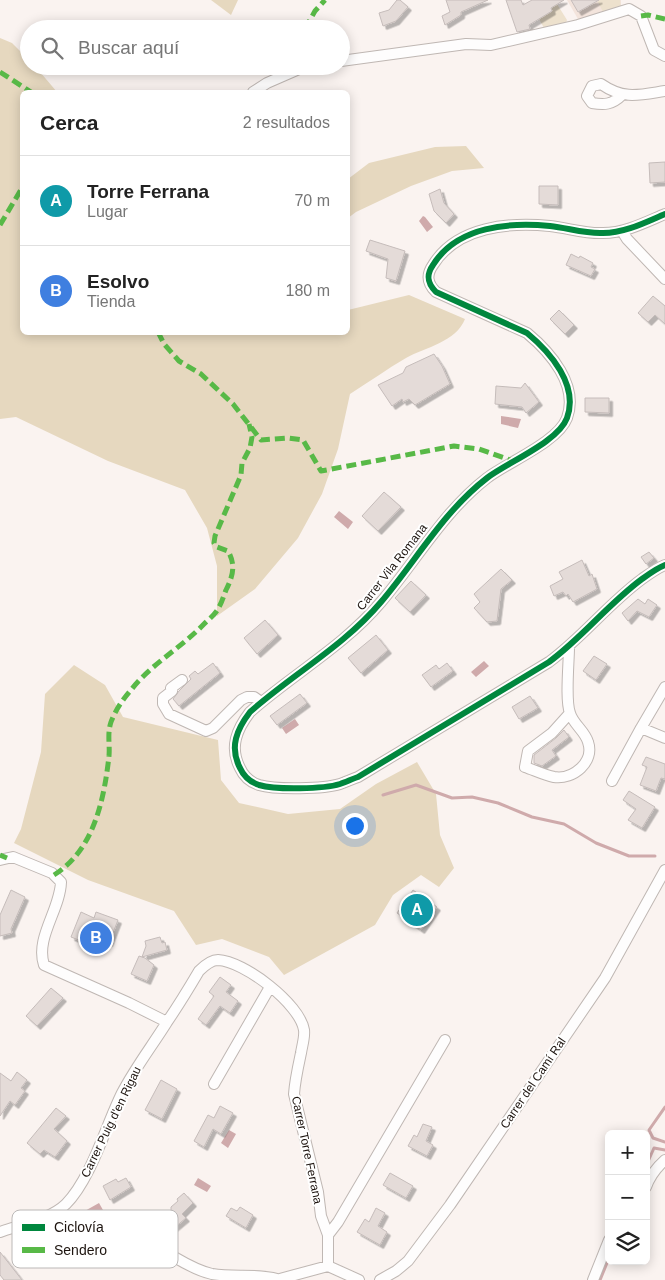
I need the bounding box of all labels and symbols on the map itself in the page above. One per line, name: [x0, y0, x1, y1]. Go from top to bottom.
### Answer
street label: Carrer Vila Romana: [354, 521, 430, 613]
your location: [342, 813, 368, 839]
pin: A: [401, 891, 433, 929]
pin: B: [80, 919, 112, 957]
street label: Carrer del Camí Ral: [497, 1035, 569, 1131]
street label: Carrer Puig d'en Rigau: [78, 1064, 144, 1180]
street label: Carrer Torre Ferrana: [289, 1095, 325, 1205]
legend: [12, 1210, 178, 1268]
text: Ciclovía: [54, 1219, 104, 1235]
text: Sendero: [54, 1242, 107, 1258]

